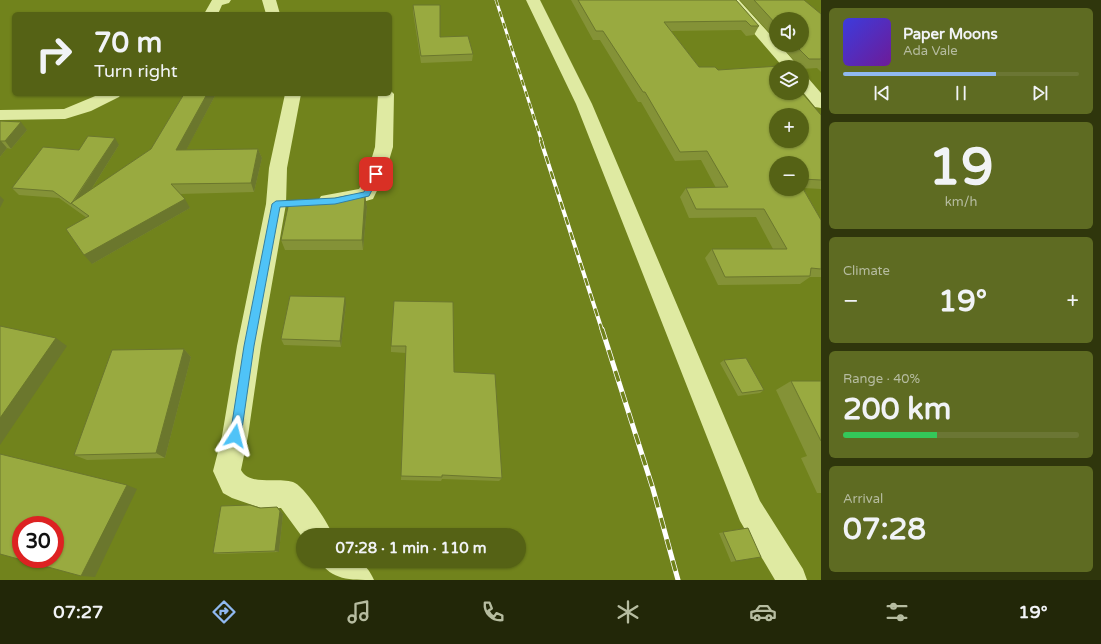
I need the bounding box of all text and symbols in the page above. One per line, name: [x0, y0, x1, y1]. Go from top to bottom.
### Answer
map controls: [769, 12, 809, 196]
button: sound: [769, 12, 809, 52]
text: Paper Moons: [903, 25, 998, 43]
text: 70 m: [94, 26, 162, 60]
icon: right: [28, 28, 80, 80]
text: Ada Vale: [903, 43, 958, 59]
text: Turn right: [94, 60, 178, 82]
button: layers: [769, 60, 809, 100]
icon: previous: [871, 82, 893, 104]
icon: pause: [950, 82, 972, 104]
icon: next: [1029, 82, 1051, 104]
button: +: [769, 108, 809, 148]
text: 19: [928, 136, 994, 199]
button: −: [769, 156, 809, 196]
pin: [359, 157, 393, 191]
icon: arrive: [365, 163, 387, 185]
text: km/h: [945, 194, 977, 210]
text: Climate: [843, 263, 890, 279]
text: 19°: [938, 283, 987, 320]
text: −: [843, 288, 859, 314]
text: +: [1067, 288, 1079, 314]
text: Range · 40%: [843, 371, 920, 387]
text: 200 km: [843, 391, 951, 428]
position arrow: [214, 415, 256, 457]
text: Arrival: [843, 491, 883, 507]
text: 07:28: [843, 511, 926, 548]
speed limit sign: 30: [12, 516, 64, 568]
text: 07:28 · 1 min · 110 m: [336, 539, 486, 557]
icon: directions: [210, 598, 238, 626]
icon: music: [345, 598, 373, 626]
icon: phone: [479, 598, 507, 626]
icon: climate: [614, 598, 642, 626]
icon: car: [749, 598, 777, 626]
icon: filters: [883, 598, 911, 626]
text: 07:27: [53, 601, 103, 623]
text: 19°: [1018, 601, 1048, 623]

